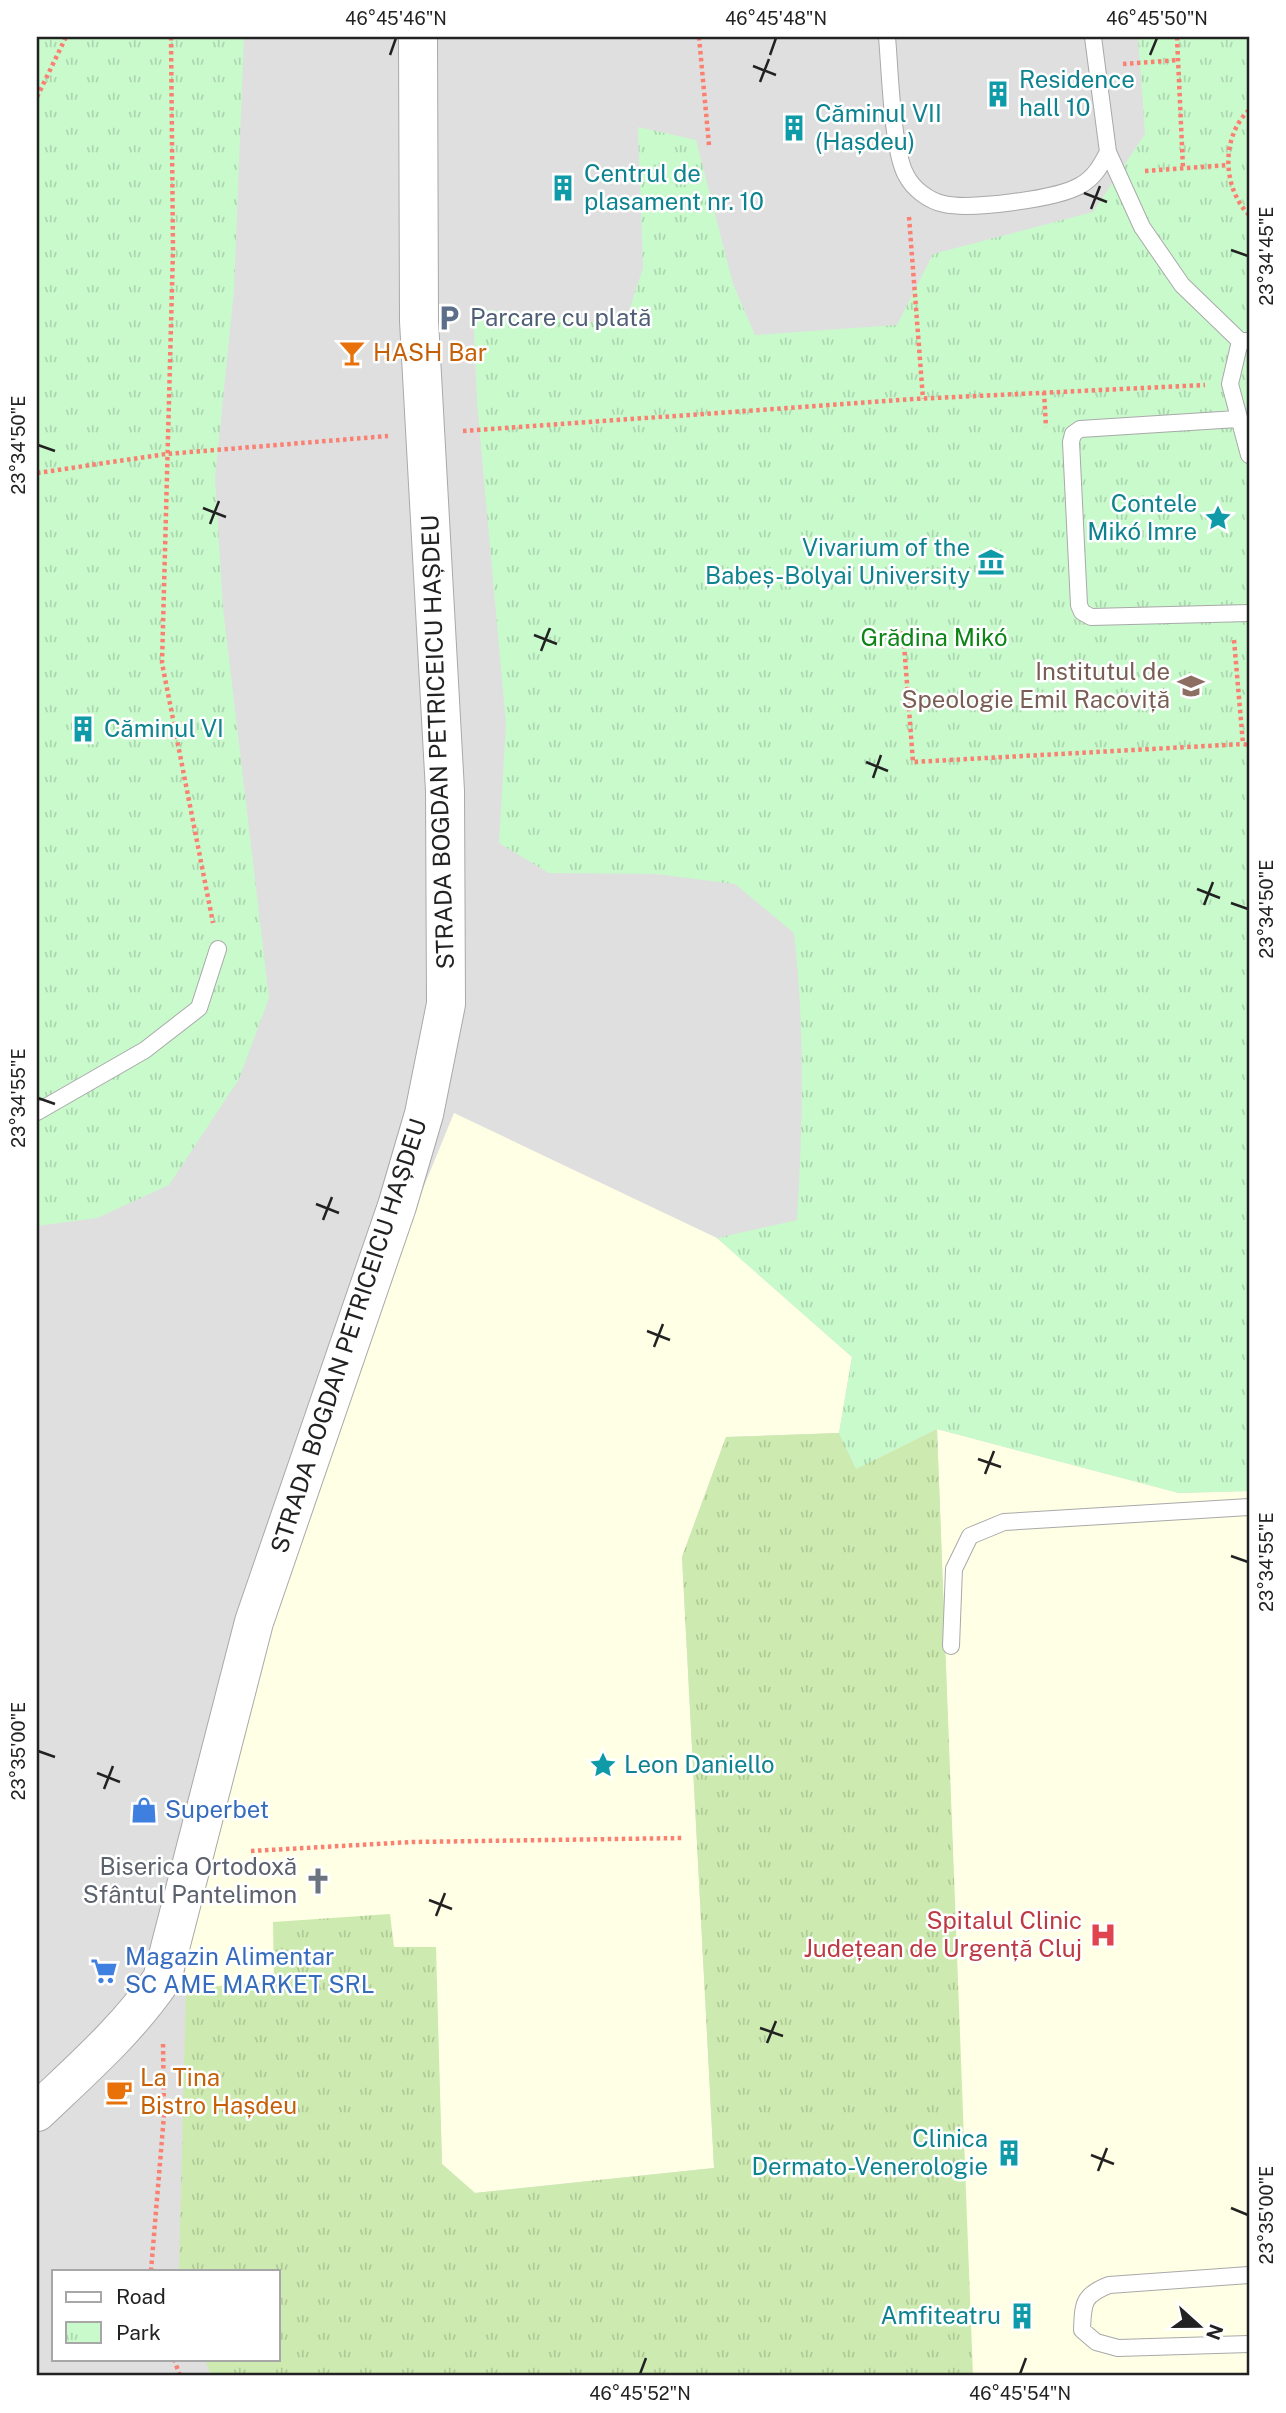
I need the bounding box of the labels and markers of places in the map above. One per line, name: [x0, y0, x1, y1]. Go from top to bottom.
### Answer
place label: Residence hall 10: [1019, 65, 1135, 121]
building icon: Residence hall 10: [983, 79, 1013, 109]
place label: Căminul VII (Hașdeu): [815, 99, 942, 155]
building icon: Căminul VII (Hașdeu): [779, 113, 809, 143]
place label: Centrul de plasament nr. 10: [584, 159, 764, 215]
building icon: Centrul de plasament nr. 10: [548, 173, 578, 203]
parking icon: Parcare cu plată: [434, 303, 464, 333]
place label: Parcare cu plată: [470, 303, 651, 331]
bar icon: HASH Bar: [337, 338, 367, 368]
place label: HASH Bar: [373, 338, 487, 366]
place label: Contele Mikó Imre: [1087, 489, 1197, 545]
place icon: Contele Mikó Imre: [1203, 503, 1233, 533]
place label: Vivarium of the Babeș-Bolyai University: [705, 533, 970, 589]
museum icon: Vivarium of the Babeș-Bolyai University: [976, 547, 1006, 577]
place label: Institutul de Speologie Emil Racoviță: [901, 657, 1170, 713]
school or university icon: Institutul de Speologie Emil Racoviță: [1176, 671, 1206, 701]
building icon: Căminul VI: [68, 714, 98, 744]
place label: Căminul VI: [104, 714, 224, 742]
place icon: Leon Daniello: [588, 1750, 618, 1780]
place label: Leon Daniello: [624, 1750, 775, 1778]
shop icon: Superbet: [129, 1795, 159, 1825]
place label: Superbet: [165, 1795, 269, 1823]
place label: Biserica Ortodoxă Sfântul Pantelimon: [83, 1852, 297, 1908]
church icon: Biserica Ortodoxă Sfântul Pantelimon: [303, 1866, 333, 1896]
place label: Spitalul Clinic Județean de Urgență Cluj: [803, 1906, 1082, 1962]
hospital icon: Spitalul Clinic Județean de Urgență Cluj: [1088, 1920, 1118, 1950]
place label: Magazin Alimentar SC AME MARKET SRL: [125, 1942, 375, 1998]
supermarket icon: Magazin Alimentar SC AME MARKET SRL: [89, 1956, 119, 1986]
place label: La Tina Bistro Hașdeu: [140, 2063, 297, 2119]
cafe icon: La Tina Bistro Hașdeu: [104, 2077, 134, 2107]
place label: Clinica Dermato-Venerologie: [751, 2124, 988, 2180]
building icon: Clinica Dermato-Venerologie: [994, 2138, 1024, 2168]
place label: Amfiteatru: [880, 2301, 1001, 2329]
building icon: Amfiteatru: [1007, 2301, 1037, 2331]

